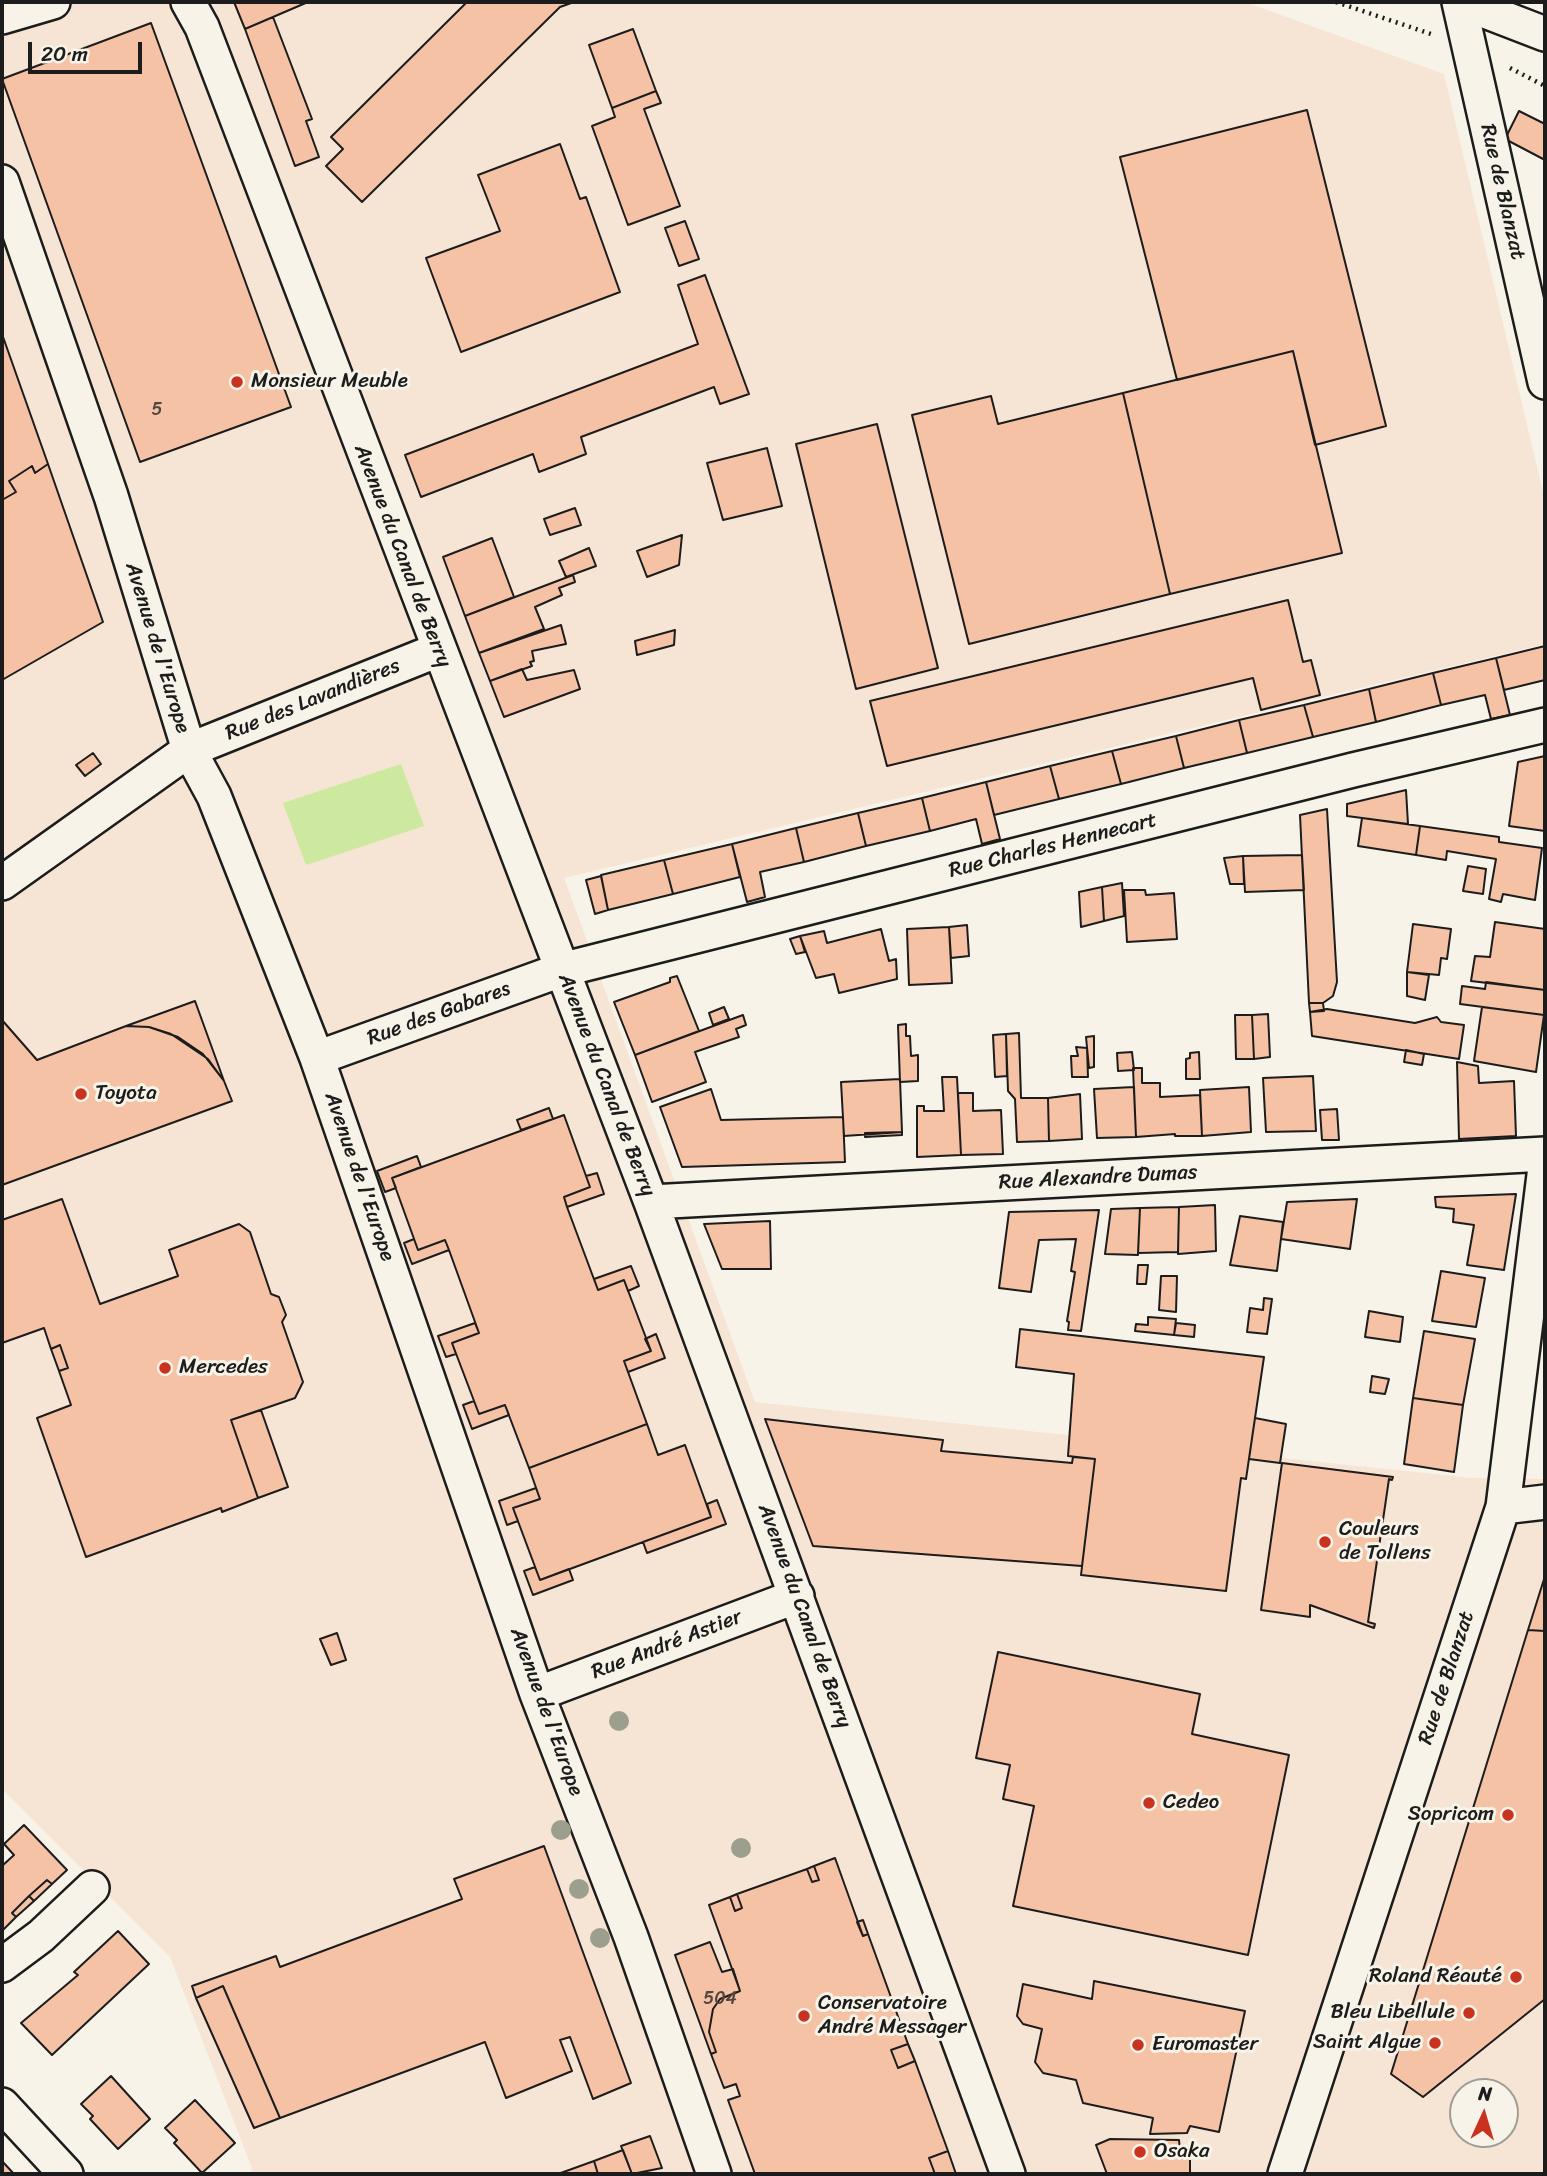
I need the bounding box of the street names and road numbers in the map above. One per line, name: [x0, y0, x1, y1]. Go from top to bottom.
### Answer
street label: Rue de Blanzat: [1474, 122, 1530, 262]
street label: Avenue du Canal de Berry: [348, 441, 456, 671]
street label: Avenue de l'Europe: [119, 560, 195, 736]
street label: Rue des Lavandières: [222, 654, 404, 746]
street label: Rue Charles Hennecart: [946, 808, 1160, 884]
street label: Avenue du Canal de Berry: [552, 970, 660, 1200]
street label: Rue des Gabares: [364, 976, 514, 1052]
street label: Avenue de l'Europe: [318, 1089, 400, 1265]
street label: Rue Alexandre Dumas: [998, 1160, 1198, 1196]
street label: Avenue du Canal de Berry: [752, 1501, 856, 1731]
street label: Rue André Astier: [588, 1605, 746, 1685]
street label: Rue de Blanzat: [1414, 1608, 1480, 1748]
street label: Avenue de l'Europe: [504, 1624, 588, 1800]

